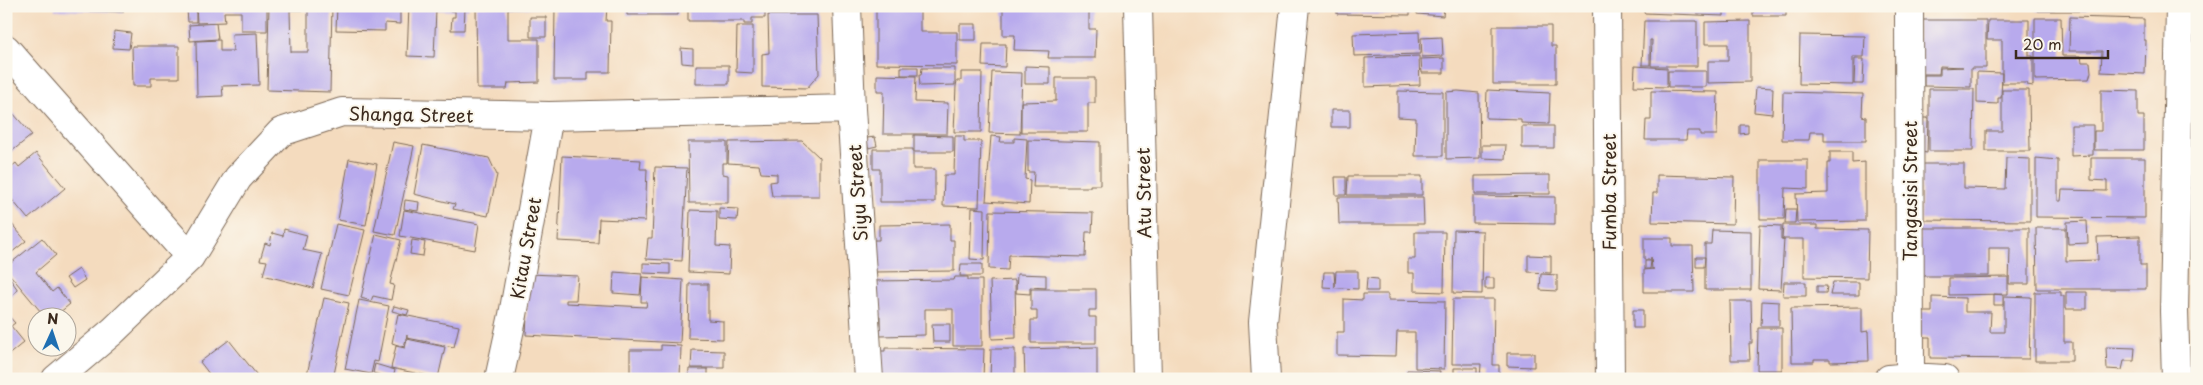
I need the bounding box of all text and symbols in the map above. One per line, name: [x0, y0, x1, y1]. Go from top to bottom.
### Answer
scale bar: [2016, 28, 2108, 60]
text: 20 m: [2023, 32, 2062, 55]
street label: Shanga Street: [348, 99, 474, 129]
street label: Tangasisi Street: [1896, 121, 1923, 261]
street label: Fumba Street: [1595, 133, 1622, 251]
street label: Siyu Street: [840, 144, 874, 242]
street label: Atu Street: [1129, 147, 1157, 239]
street label: Kitau Street: [503, 195, 547, 301]
north arrow: [28, 308, 78, 358]
text: N: [47, 308, 59, 329]

